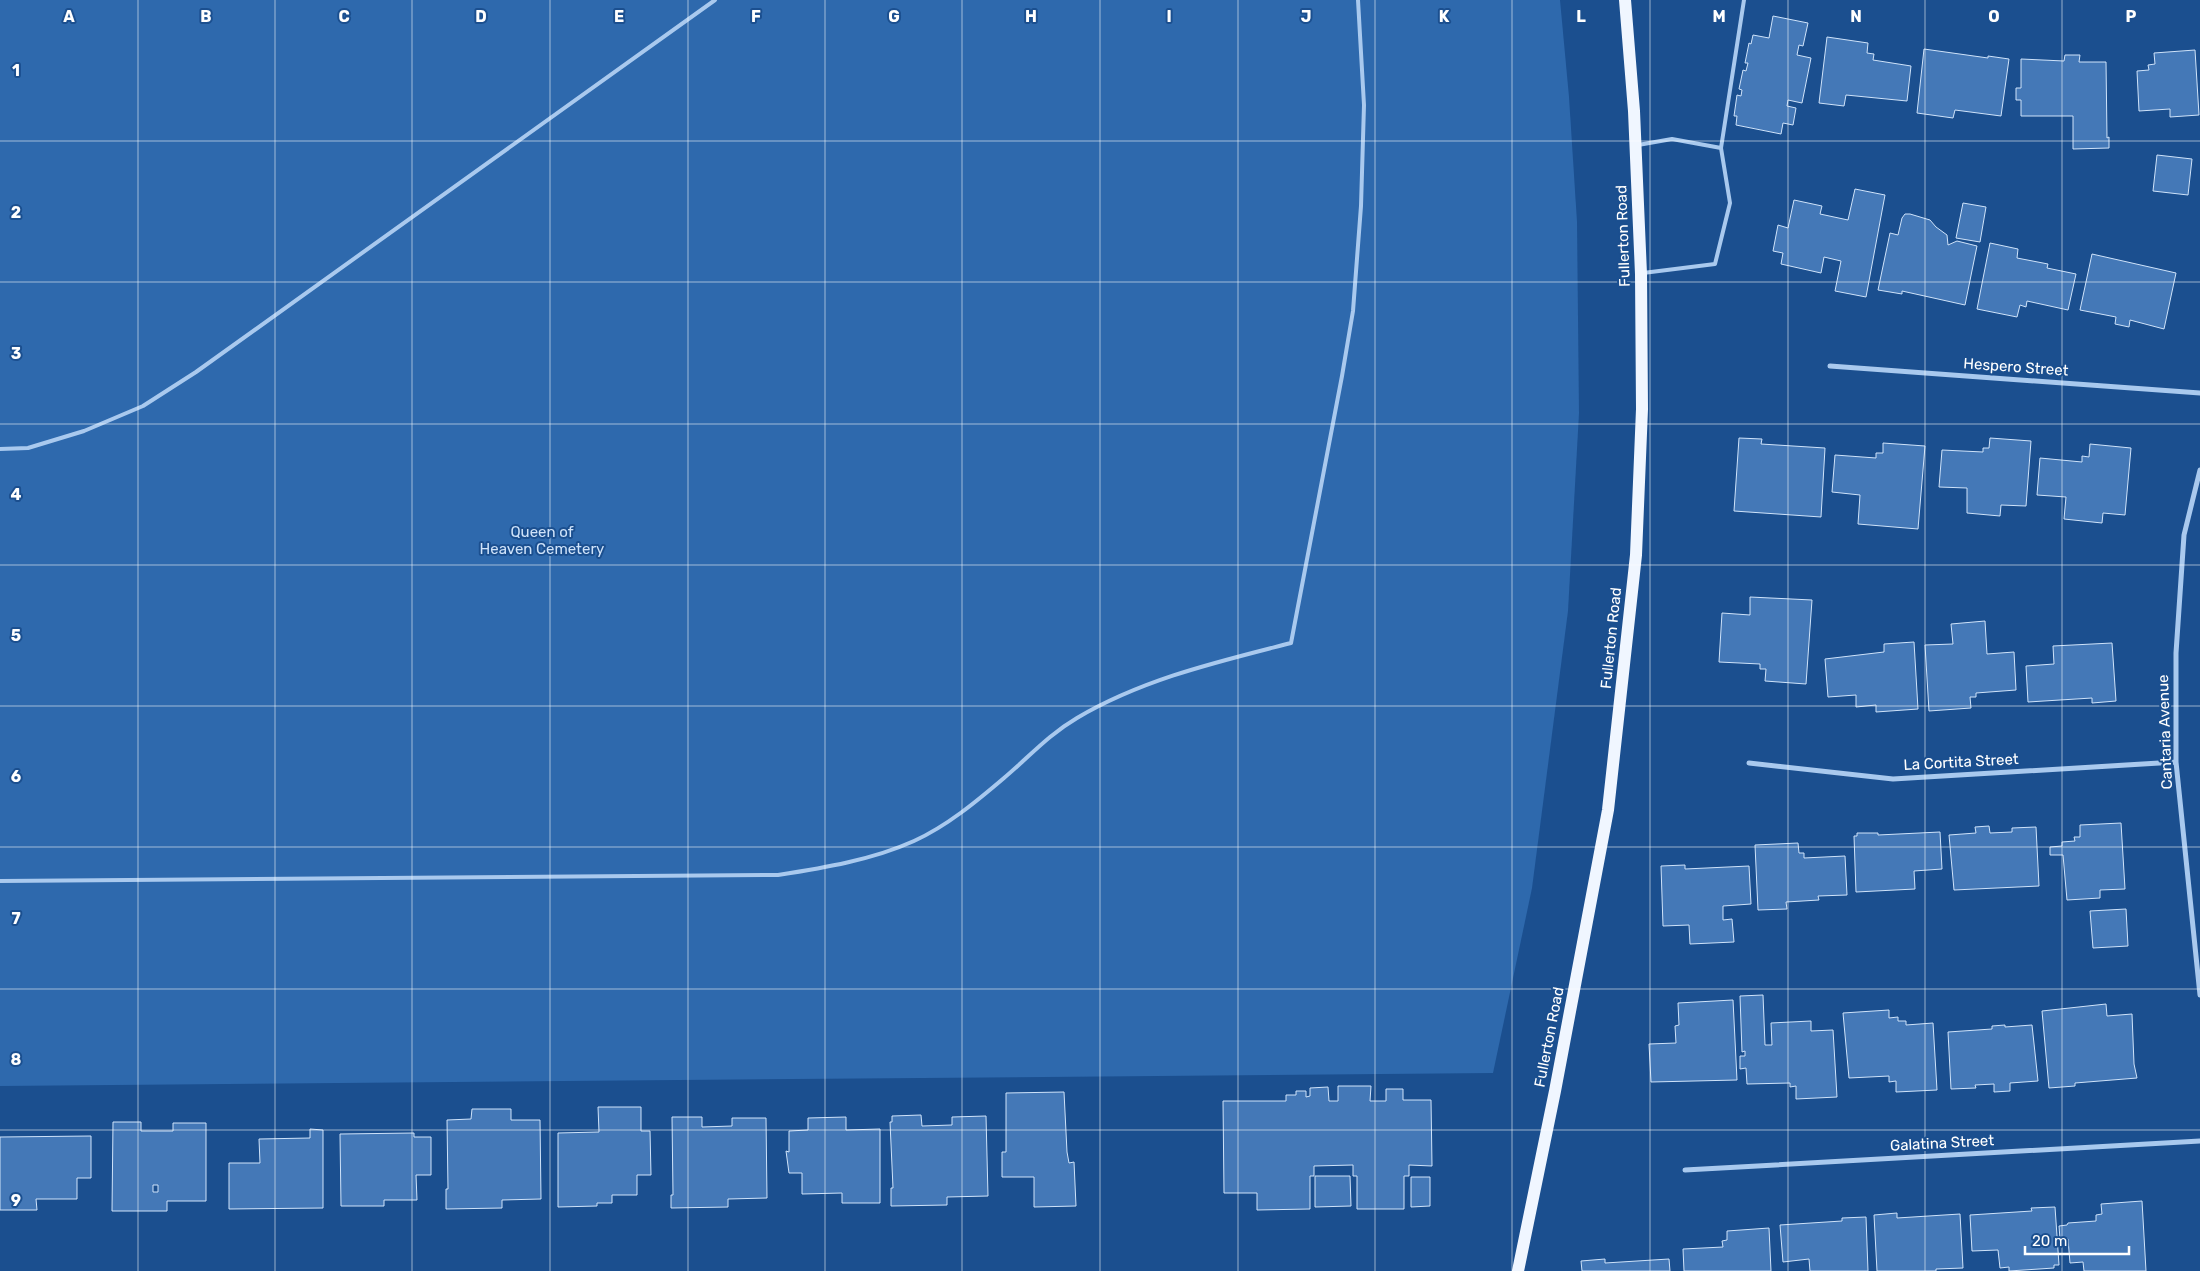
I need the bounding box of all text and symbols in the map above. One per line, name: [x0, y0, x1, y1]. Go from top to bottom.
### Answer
text: A: [63, 7, 75, 26]
text: B: [200, 7, 212, 26]
text: C: [338, 7, 350, 26]
text: D: [475, 7, 487, 26]
text: E: [614, 7, 624, 26]
text: F: [751, 7, 761, 26]
text: G: [888, 7, 900, 26]
text: H: [1025, 7, 1037, 26]
text: I: [1166, 7, 1172, 26]
text: J: [1301, 7, 1311, 26]
text: K: [1439, 7, 1450, 26]
text: L: [1576, 7, 1586, 26]
text: M: [1712, 7, 1726, 26]
text: N: [1850, 7, 1862, 26]
text: O: [1988, 7, 2000, 26]
text: P: [2126, 7, 2137, 26]
text: 1: [12, 61, 20, 80]
street label: Fullerton Road: [1612, 185, 1634, 287]
text: 2: [11, 203, 21, 222]
text: 3: [11, 344, 21, 363]
street label: Hespero Street: [1963, 354, 2069, 380]
text: 4: [11, 485, 22, 504]
park label: Queen of Heaven Cemetery: [480, 523, 604, 558]
street label: Fullerton Road: [1597, 586, 1625, 690]
text: 5: [11, 626, 21, 645]
street label: Cantaria Avenue: [2154, 674, 2176, 790]
street label: La Cortita Street: [1903, 750, 2019, 774]
text: 6: [11, 767, 21, 786]
text: 7: [11, 909, 21, 928]
street label: Fullerton Road: [1530, 985, 1568, 1089]
text: 8: [11, 1050, 22, 1069]
street label: Galatina Street: [1889, 1131, 1995, 1155]
text: 9: [11, 1191, 21, 1210]
scale bar: [2025, 1224, 2129, 1256]
text: 20 m: [2032, 1232, 2067, 1250]

